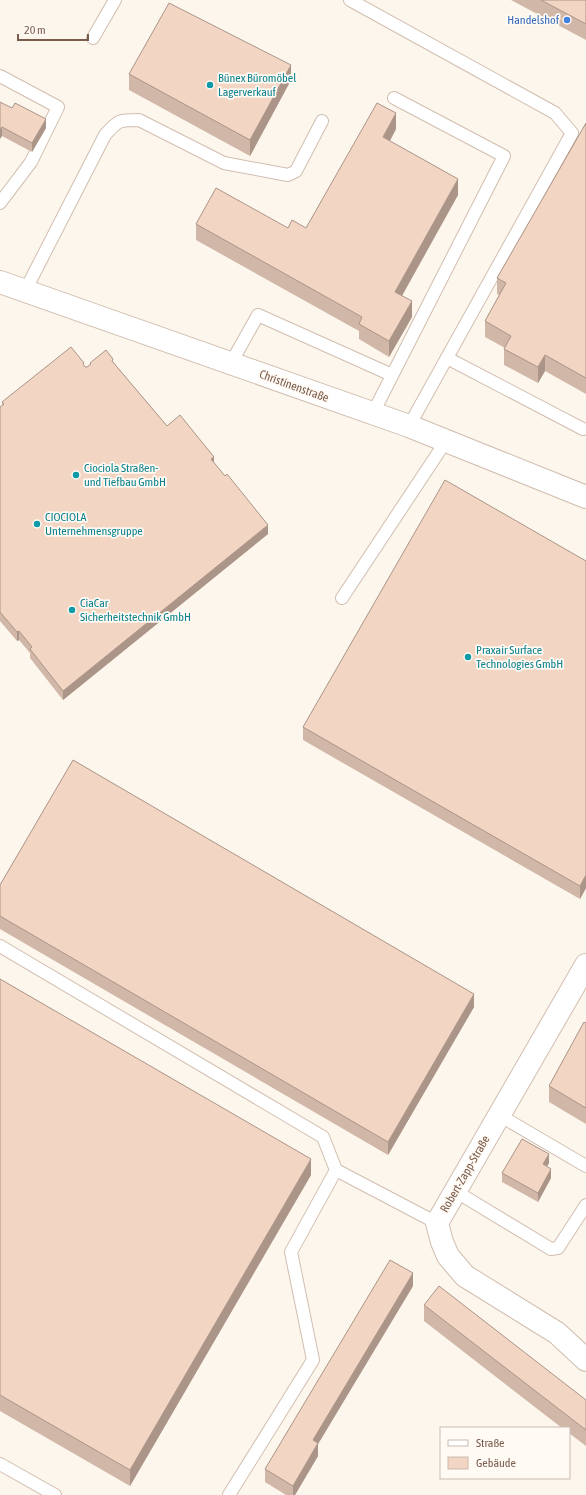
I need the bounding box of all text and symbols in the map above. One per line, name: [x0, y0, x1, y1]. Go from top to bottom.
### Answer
place label: Handelshof: [507, 13, 560, 27]
marker: Handelshof: [562, 15, 572, 25]
scale bar: [18, 16, 88, 42]
text: 20 m: [24, 23, 46, 37]
place label: Bünex Büromöbel Lagerverkauf: [218, 71, 297, 99]
marker: Bünex Büromöbel Lagerverkauf: [205, 80, 215, 90]
street label: Christinenstraße: [257, 367, 331, 405]
place label: Ciociola Straßen- und Tiefbau GmbH: [84, 461, 166, 489]
marker: Ciociola Straßen- und Tiefbau GmbH: [71, 470, 81, 480]
place label: CIOCIOLA Unternehmensgruppe: [45, 510, 143, 538]
marker: CIOCIOLA Unternehmensgruppe: [32, 519, 42, 529]
place label: CiaCar Sicherheitstechnik GmbH: [80, 596, 191, 624]
marker: CiaCar Sicherheitstechnik GmbH: [67, 605, 77, 615]
place label: Praxair Surface Technologies GmbH: [476, 643, 563, 671]
marker: Praxair Surface Technologies GmbH: [463, 652, 473, 662]
street label: Robert-Zapp-Straße: [437, 1133, 493, 1215]
legend: [440, 1427, 570, 1479]
text: Straße: [476, 1436, 504, 1450]
text: Gebäude: [476, 1456, 516, 1470]

